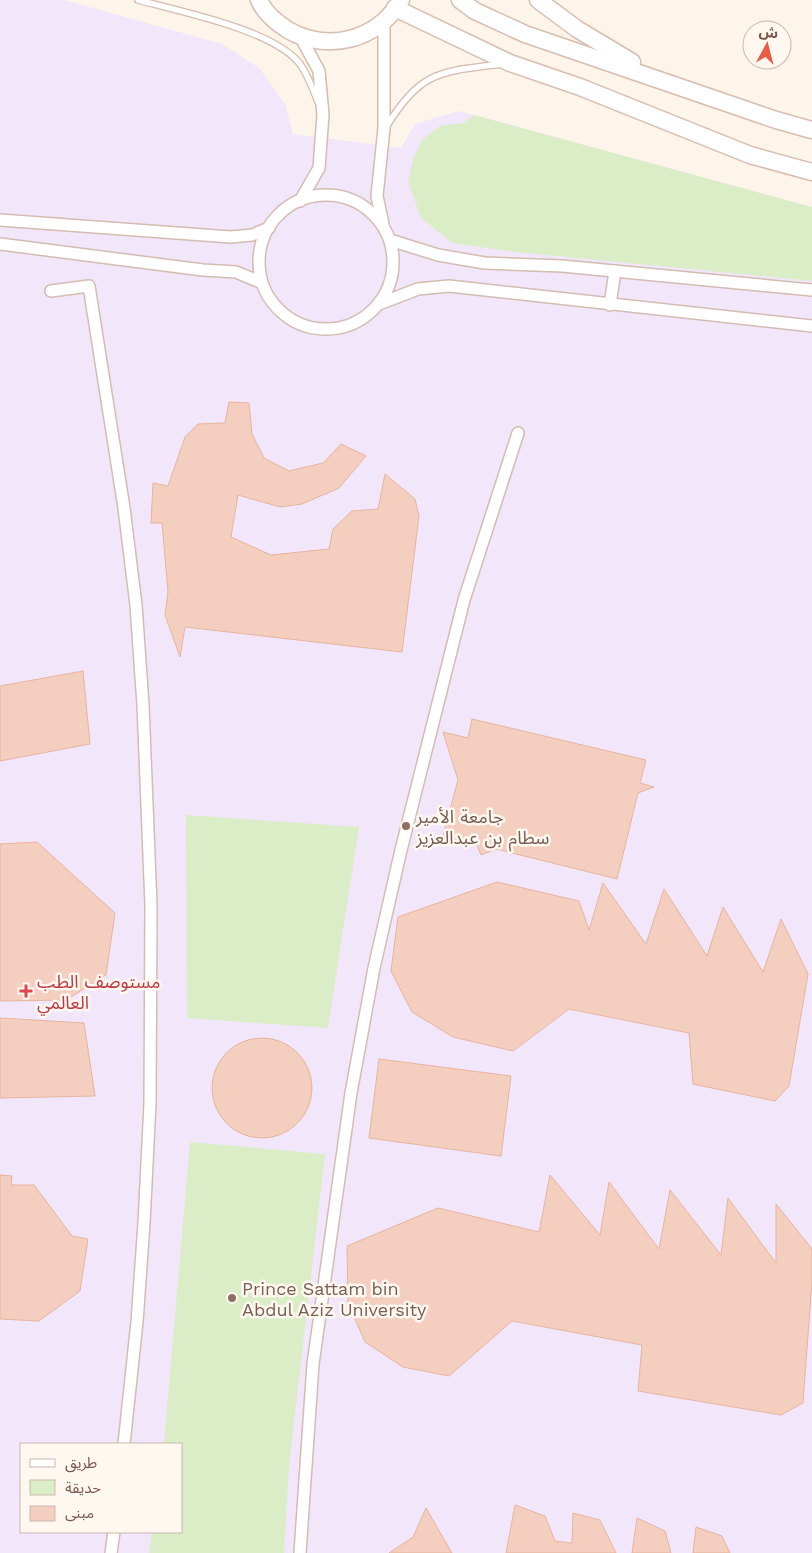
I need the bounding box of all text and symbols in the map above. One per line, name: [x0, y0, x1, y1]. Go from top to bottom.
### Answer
north arrow: [742, 20, 792, 70]
text: ش: [758, 23, 779, 41]
place label: جامعة الأمير سطام بن عبدالعزيز: [415, 806, 549, 852]
marker: جامعة الأمير سطام بن عبدالعزيز: [400, 820, 412, 832]
place label: مستوصف الطب العالمي: [37, 971, 161, 1016]
marker: مستوصف الطب العالمي: [19, 984, 33, 998]
place label: Prince Sattam bin Abdul Aziz University: [242, 1278, 427, 1320]
marker: Prince Sattam bin Abdul Aziz University: [226, 1292, 238, 1304]
legend: [20, 1443, 182, 1533]
text: طريق: [65, 1454, 97, 1473]
text: حديقة: [65, 1479, 101, 1497]
text: مبنى: [65, 1504, 94, 1522]

